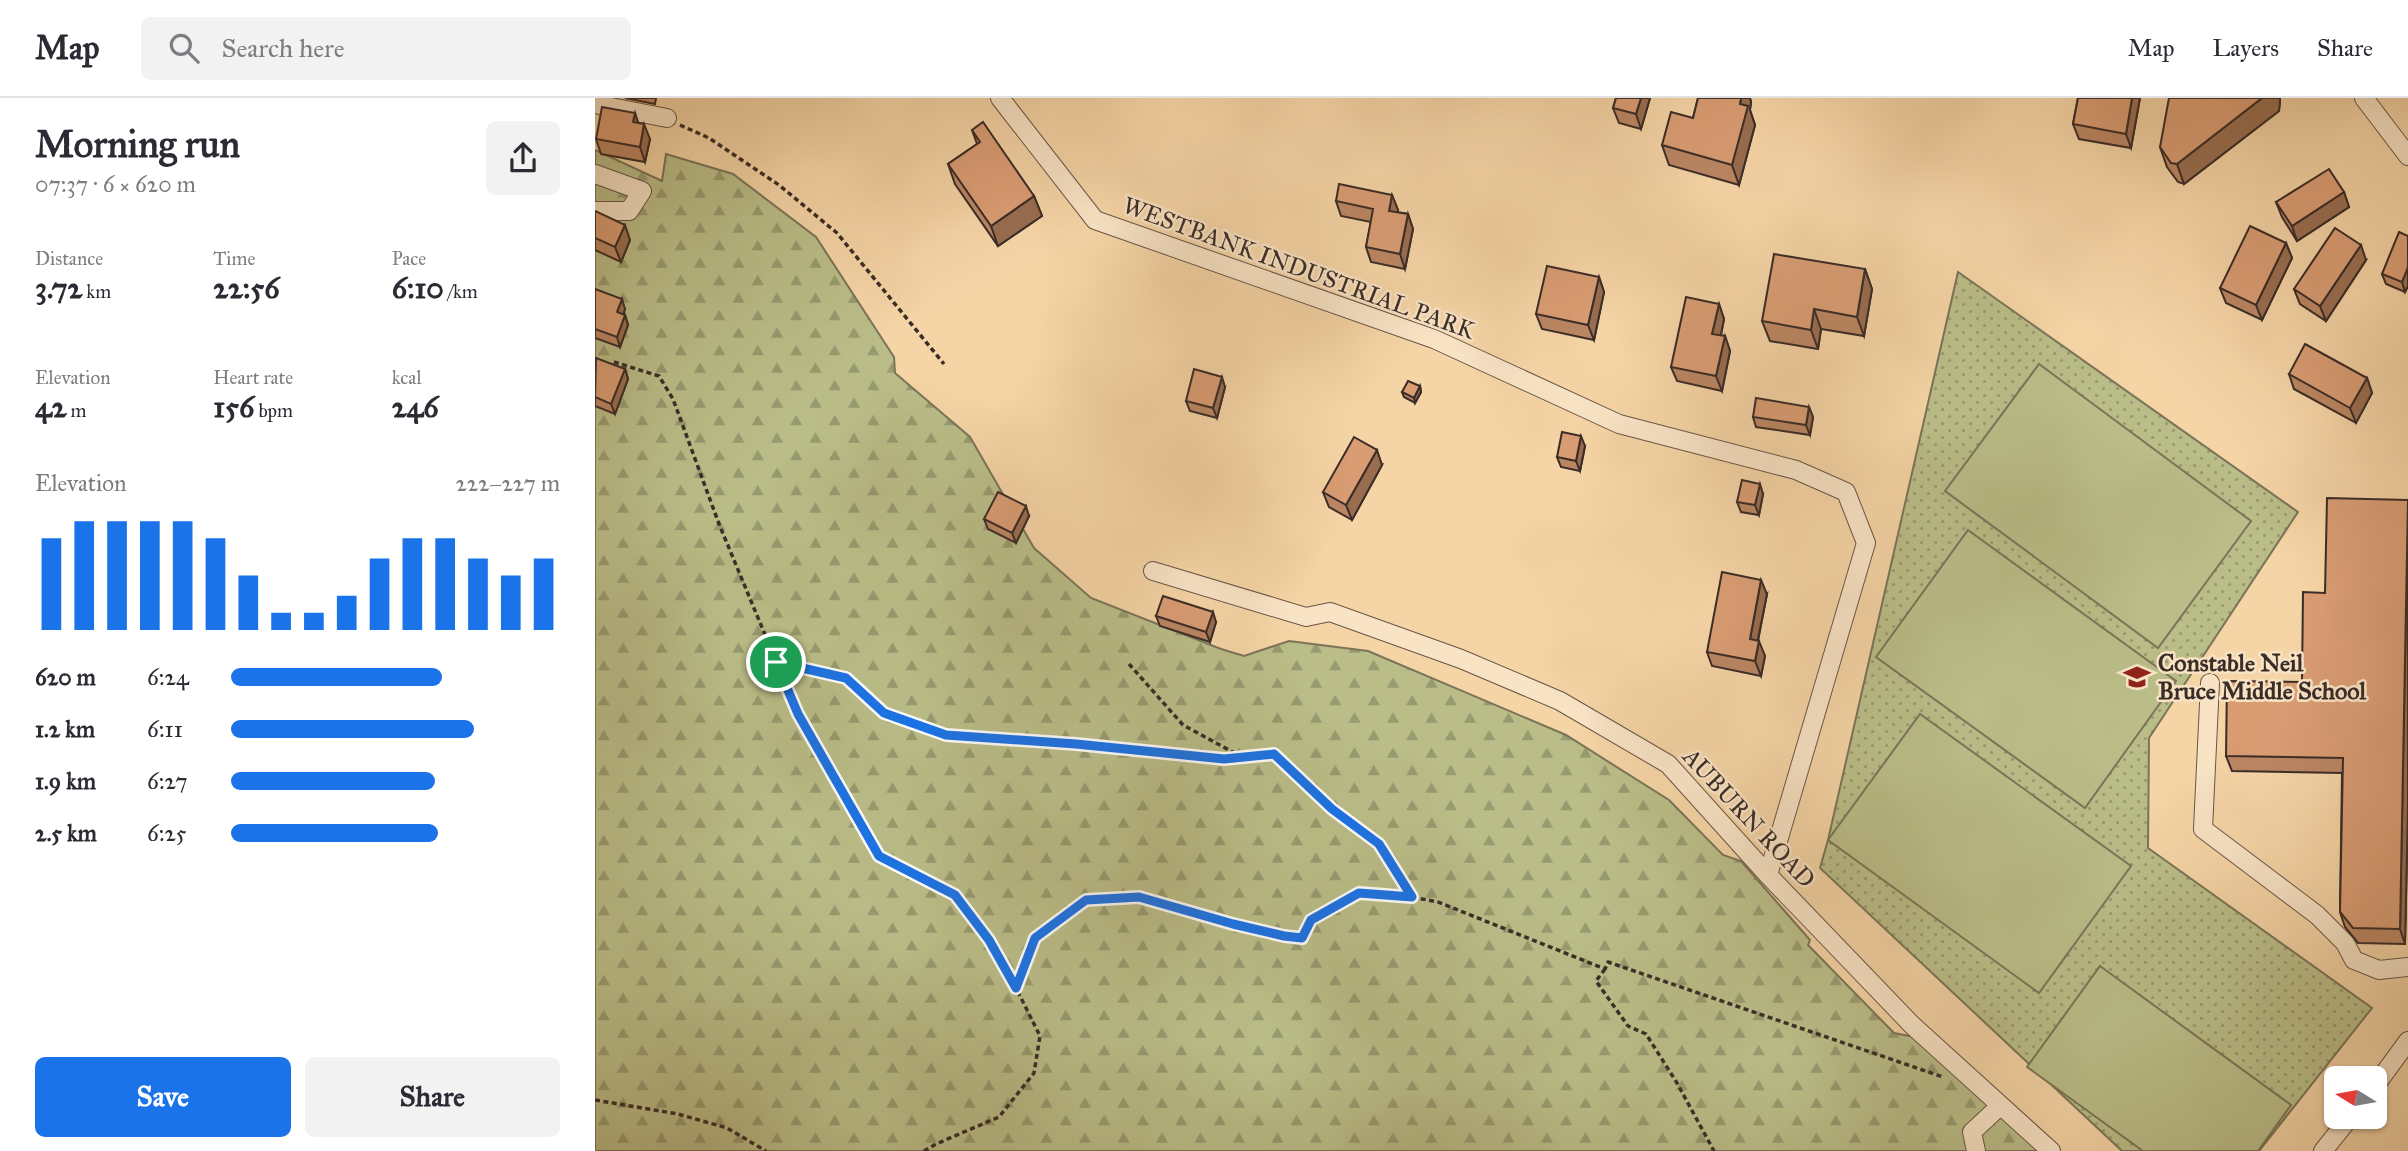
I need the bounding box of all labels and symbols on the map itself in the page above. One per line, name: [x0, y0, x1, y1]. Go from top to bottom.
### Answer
street label: WESTBANK INDUSTRIAL PARK: [1119, 190, 1480, 346]
pin: [746, 632, 806, 692]
place label: Constable Neil Bruce Middle School: [2158, 648, 2367, 706]
school or university icon: Constable Neil Bruce Middle School: [2122, 662, 2152, 692]
street label: AUBURN ROAD: [1676, 741, 1822, 894]
north arrow: [2324, 1066, 2387, 1129]

